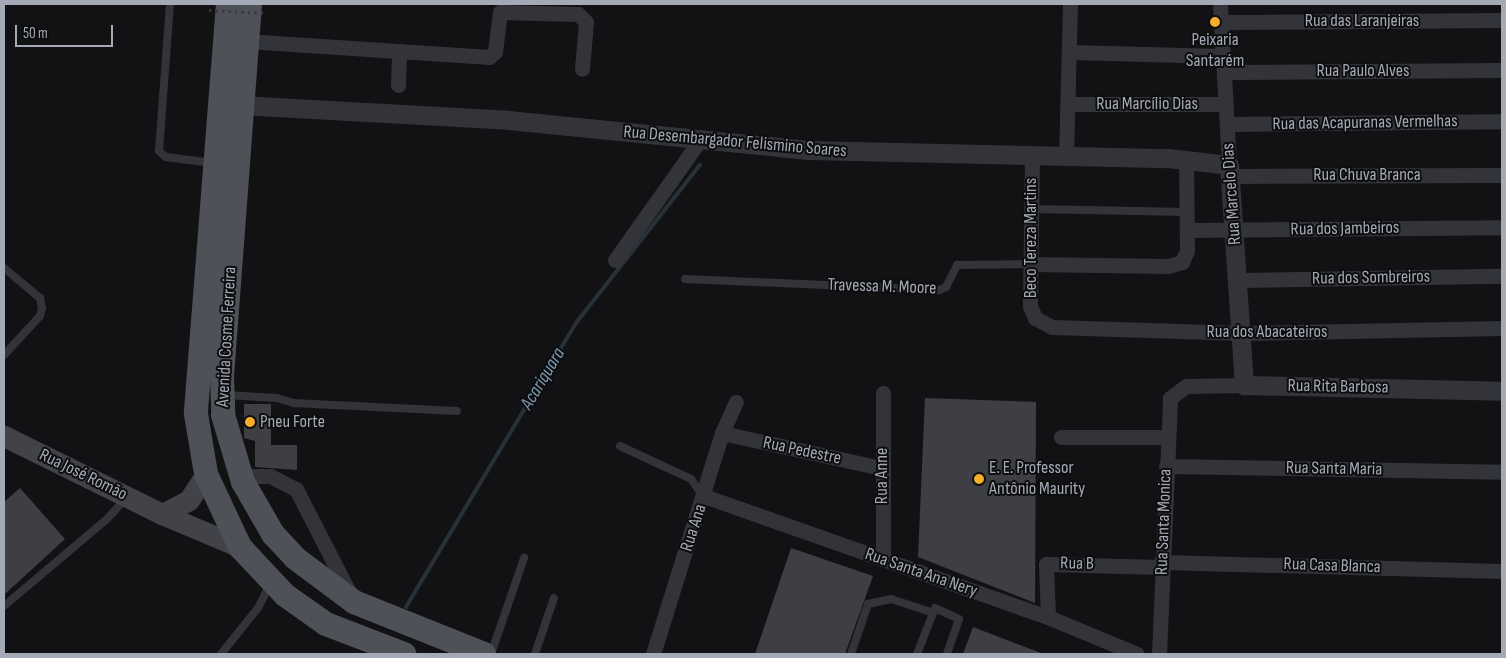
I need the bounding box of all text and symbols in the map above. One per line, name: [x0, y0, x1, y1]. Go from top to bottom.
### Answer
street label: Rua das Laranjeiras: [1305, 10, 1419, 32]
scale bar: [18, 15, 115, 47]
marker: Peixaria Santarém: [1209, 16, 1221, 28]
text: 50 m: [23, 24, 48, 43]
place label: Peixaria Santarém: [1186, 30, 1244, 72]
street label: Rua Paulo Alves: [1317, 60, 1409, 82]
street label: Rua Marcílio Dias: [1096, 93, 1198, 115]
street label: Rua das Acapuranas Vermelhas: [1272, 111, 1458, 135]
street label: Rua Desembargador Felismino Soares: [623, 121, 847, 163]
street label: Rua Marcelo Dias: [1218, 142, 1246, 246]
street label: Rua Chuva Branca: [1313, 164, 1421, 186]
street label: Beco Tereza Martins: [1020, 178, 1042, 298]
street label: Rua dos Jambeiros: [1290, 217, 1400, 241]
street label: Avenida Cosme Ferreira: [213, 266, 241, 408]
street label: Rua dos Sombreiros: [1312, 266, 1430, 290]
street label: Travessa M. Moore: [827, 274, 937, 300]
street label: Rua dos Abacateiros: [1207, 321, 1327, 343]
water label: Acariquara: [516, 344, 570, 414]
street label: Rua Rita Barbosa: [1287, 375, 1389, 399]
place label: Pneu Forte: [260, 411, 325, 433]
marker: Pneu Forte: [244, 416, 256, 428]
street label: Rua Pedestre: [761, 432, 843, 470]
street label: Rua José Romão: [36, 444, 130, 506]
street label: Rua Anne: [871, 448, 893, 504]
street label: Rua Santa Maria: [1286, 457, 1382, 481]
place label: E. E. Professor Antônio Maurity: [989, 458, 1085, 500]
street label: Rua Santa Monica: [1151, 468, 1177, 576]
marker: E. E. Professor Antônio Maurity: [973, 473, 985, 485]
street label: Rua Ana: [676, 502, 712, 554]
street label: Rua Santa Ana Nery: [862, 544, 980, 602]
street label: Rua B: [1060, 553, 1094, 575]
street label: Rua Casa Blanca: [1283, 554, 1381, 578]

